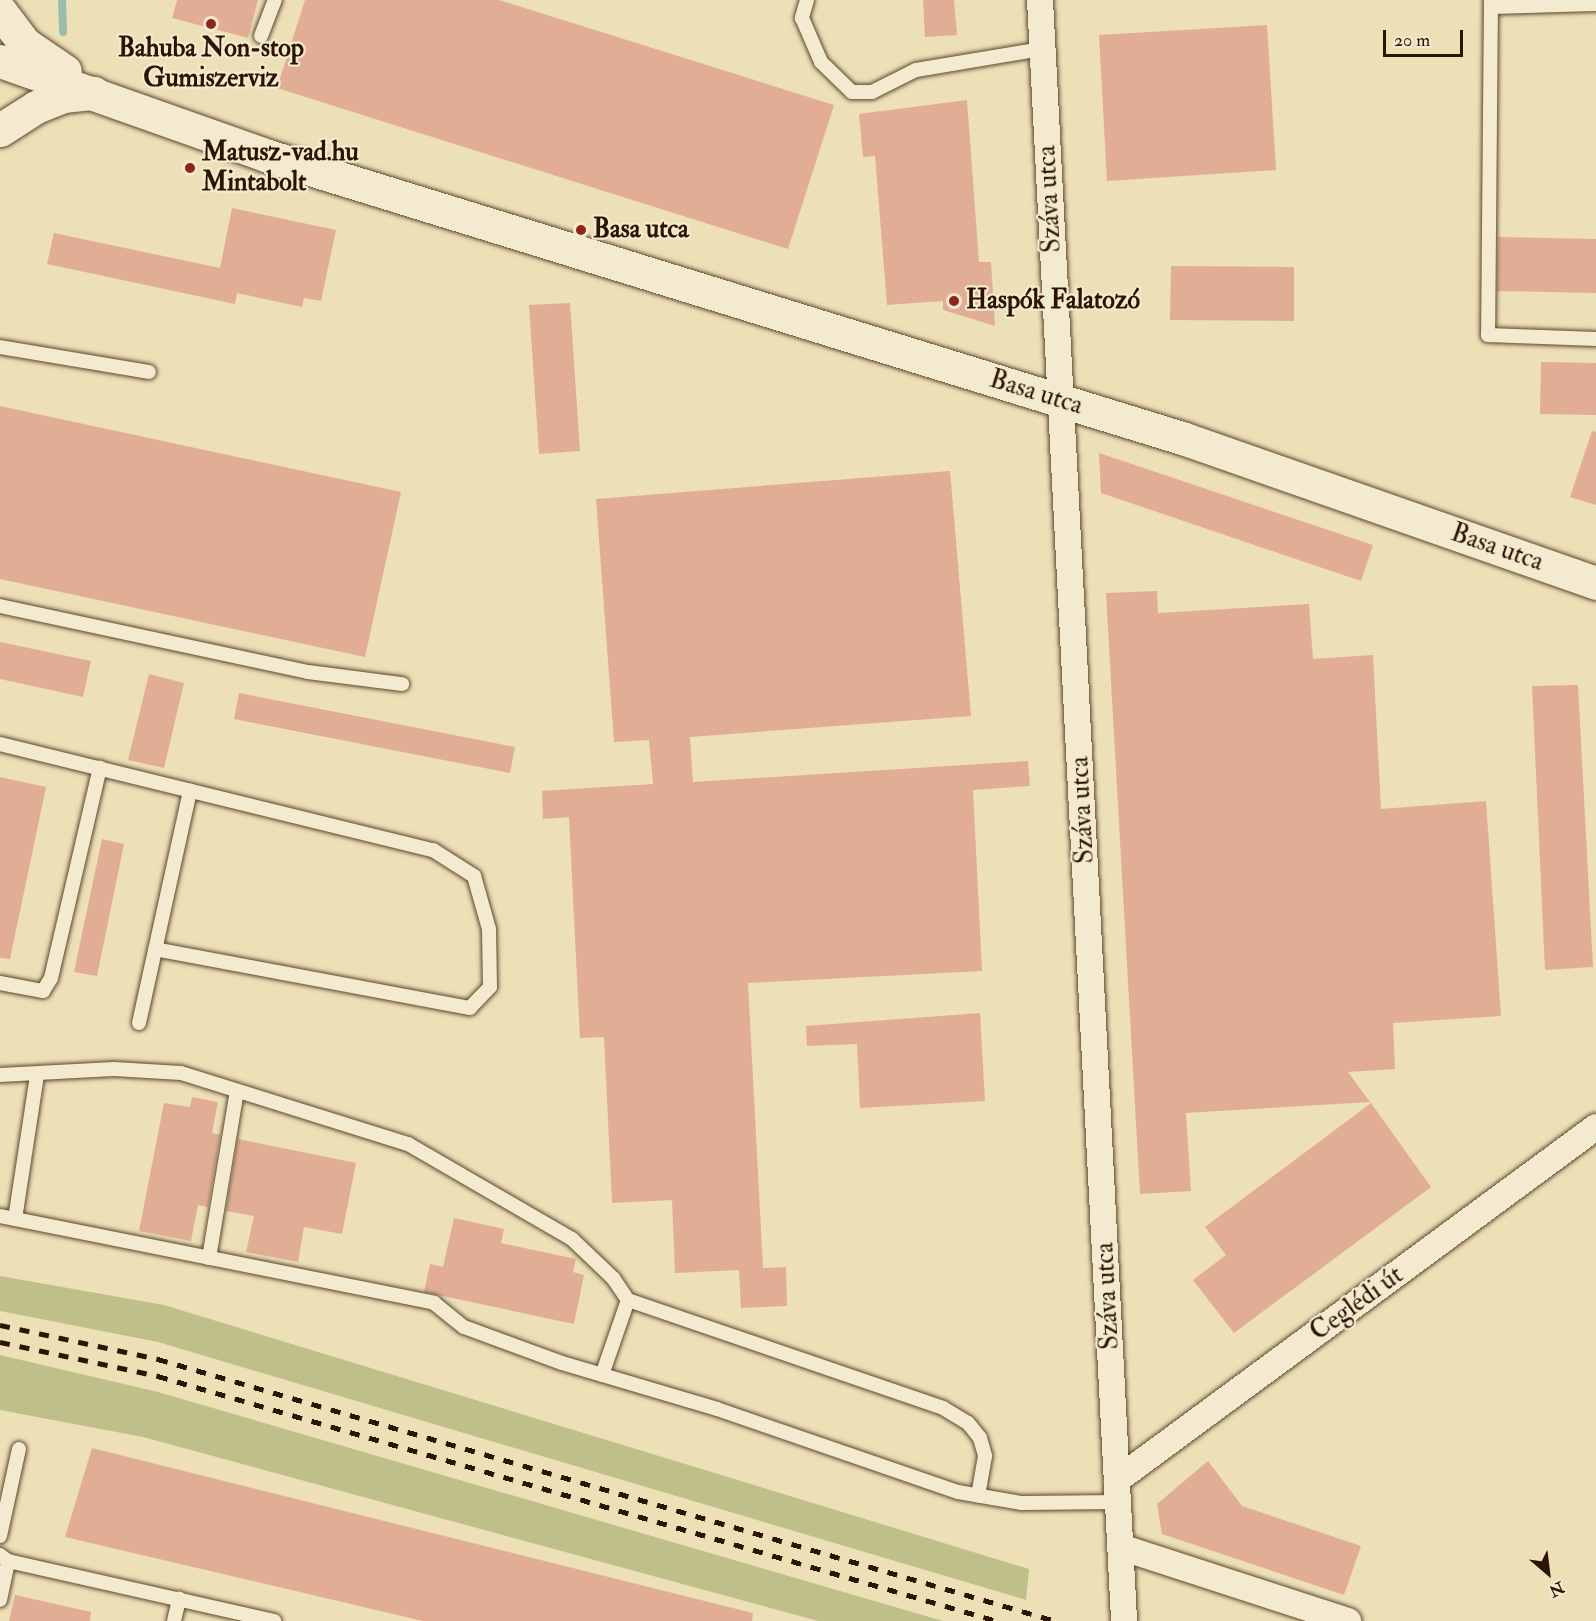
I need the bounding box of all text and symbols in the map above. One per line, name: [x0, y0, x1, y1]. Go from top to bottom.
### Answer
marker: Bahuba Non-stop Gumiszerviz: [204, 17, 218, 31]
scale bar: [1386, 18, 1466, 56]
text: 20 m: [1394, 29, 1430, 52]
place label: Bahuba Non-stop Gumiszerviz: [118, 33, 304, 94]
place label: Matusz-vad.hu Mintabolt: [202, 137, 359, 198]
street label: Száva utca: [1032, 145, 1068, 253]
marker: Matusz-vad.hu Mintabolt: [183, 161, 197, 175]
place label: Basa utca: [593, 214, 689, 246]
marker: Basa utca: [574, 223, 588, 237]
place label: Haspók Falatozó: [966, 285, 1140, 317]
marker: Haspók Falatozó: [947, 294, 961, 308]
street label: Basa utca: [986, 364, 1086, 422]
street label: Basa utca: [1447, 518, 1547, 578]
street label: Száva utca: [1065, 756, 1101, 864]
street label: Száva utca: [1090, 1242, 1126, 1350]
street label: Ceglédi út: [1304, 1260, 1410, 1348]
north arrow: [1518, 1543, 1578, 1603]
text: N: [1545, 1577, 1567, 1601]

